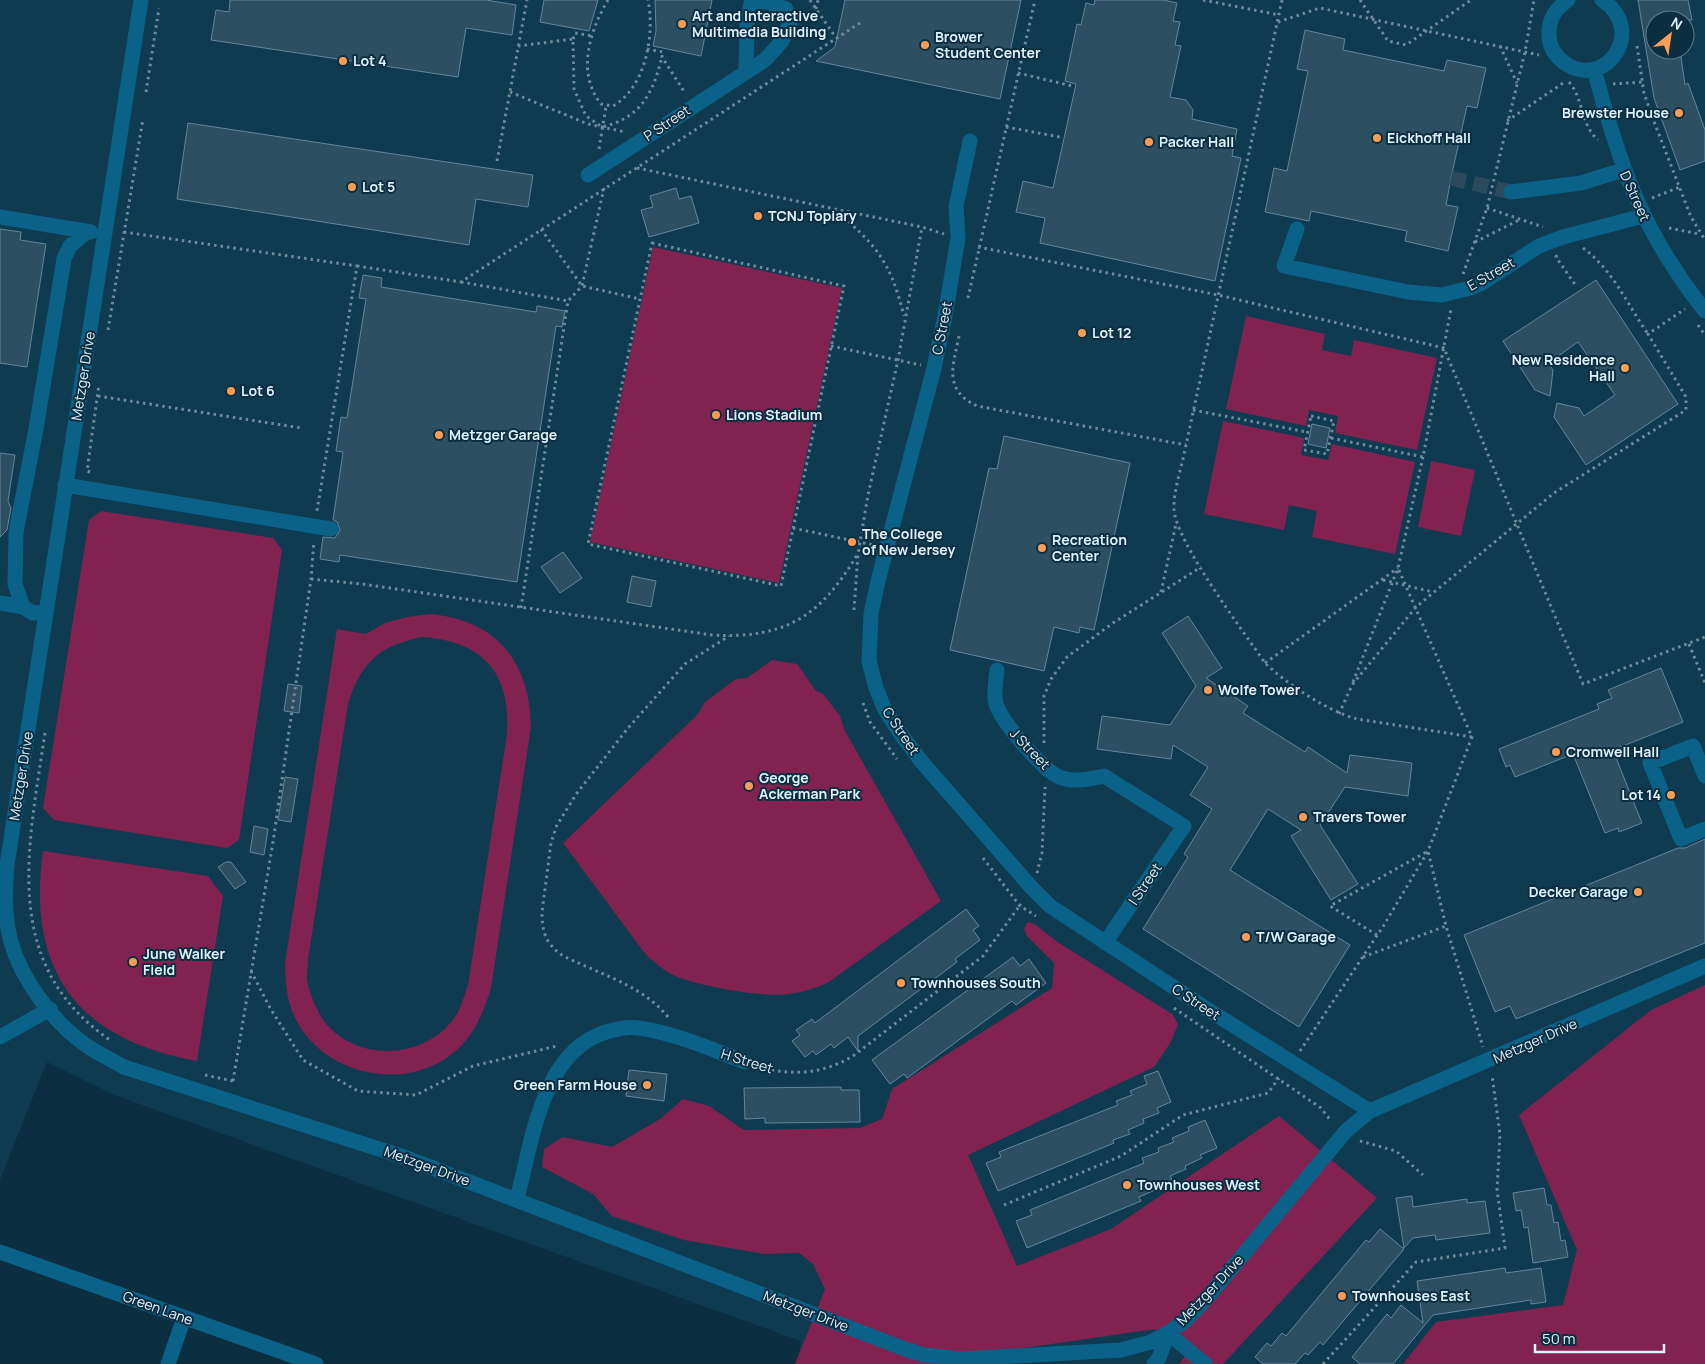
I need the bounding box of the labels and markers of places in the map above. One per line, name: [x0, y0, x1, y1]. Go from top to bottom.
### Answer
place label: Art and Interactive Multimedia Building: [692, 6, 826, 41]
marker: Art and Interactive Multimedia Building: [676, 18, 688, 30]
place label: Brower Student Center: [935, 27, 1041, 62]
marker: Brower Student Center: [919, 39, 931, 51]
place label: Lot 4: [353, 51, 387, 70]
marker: Lot 4: [337, 55, 349, 67]
place label: Brewster House: [1562, 103, 1669, 122]
marker: Brewster House: [1673, 107, 1685, 119]
place label: Eickhoff Hall: [1387, 128, 1471, 147]
place label: Packer Hall: [1159, 132, 1234, 151]
marker: Eickhoff Hall: [1371, 132, 1383, 144]
marker: Packer Hall: [1143, 136, 1155, 148]
place label: Lot 5: [362, 177, 395, 196]
marker: Lot 5: [346, 181, 358, 193]
place label: TCNJ Topiary: [768, 206, 857, 225]
marker: TCNJ Topiary: [752, 210, 764, 222]
place label: Lot 12: [1092, 323, 1131, 342]
marker: Lot 12: [1076, 327, 1088, 339]
place label: New Residence Hall: [1512, 350, 1615, 385]
marker: New Residence Hall: [1619, 362, 1631, 374]
place label: Lot 6: [241, 381, 275, 400]
marker: Lot 6: [225, 385, 237, 397]
place label: Lions Stadium: [726, 405, 822, 424]
marker: Lions Stadium: [710, 409, 722, 421]
place label: Metzger Garage: [449, 425, 557, 444]
marker: Metzger Garage: [433, 429, 445, 441]
place label: The College of New Jersey: [862, 524, 956, 559]
place label: Recreation Center: [1052, 530, 1127, 565]
marker: The College of New Jersey: [846, 536, 858, 548]
marker: Recreation Center: [1036, 542, 1048, 554]
place label: Wolfe Tower: [1218, 680, 1301, 699]
marker: Wolfe Tower: [1202, 684, 1214, 696]
place label: Cromwell Hall: [1566, 742, 1659, 761]
marker: Cromwell Hall: [1550, 746, 1562, 758]
place label: George Ackerman Park: [759, 768, 860, 803]
marker: George Ackerman Park: [743, 780, 755, 792]
place label: Lot 14: [1621, 785, 1661, 804]
marker: Lot 14: [1665, 789, 1677, 801]
place label: Travers Tower: [1313, 807, 1407, 826]
marker: Travers Tower: [1297, 811, 1309, 823]
place label: Decker Garage: [1529, 882, 1628, 901]
marker: Decker Garage: [1632, 886, 1644, 898]
place label: T/W Garage: [1256, 927, 1336, 946]
marker: T/W Garage: [1240, 931, 1252, 943]
place label: June Walker Field: [143, 944, 225, 979]
marker: June Walker Field: [127, 956, 139, 968]
place label: Townhouses South: [911, 973, 1041, 992]
marker: Townhouses South: [895, 977, 907, 989]
place label: Green Farm House: [513, 1075, 637, 1094]
marker: Green Farm House: [641, 1079, 653, 1091]
place label: Townhouses West: [1137, 1175, 1260, 1194]
marker: Townhouses West: [1121, 1179, 1133, 1191]
place label: Townhouses East: [1352, 1286, 1470, 1305]
marker: Townhouses East: [1336, 1290, 1348, 1302]

